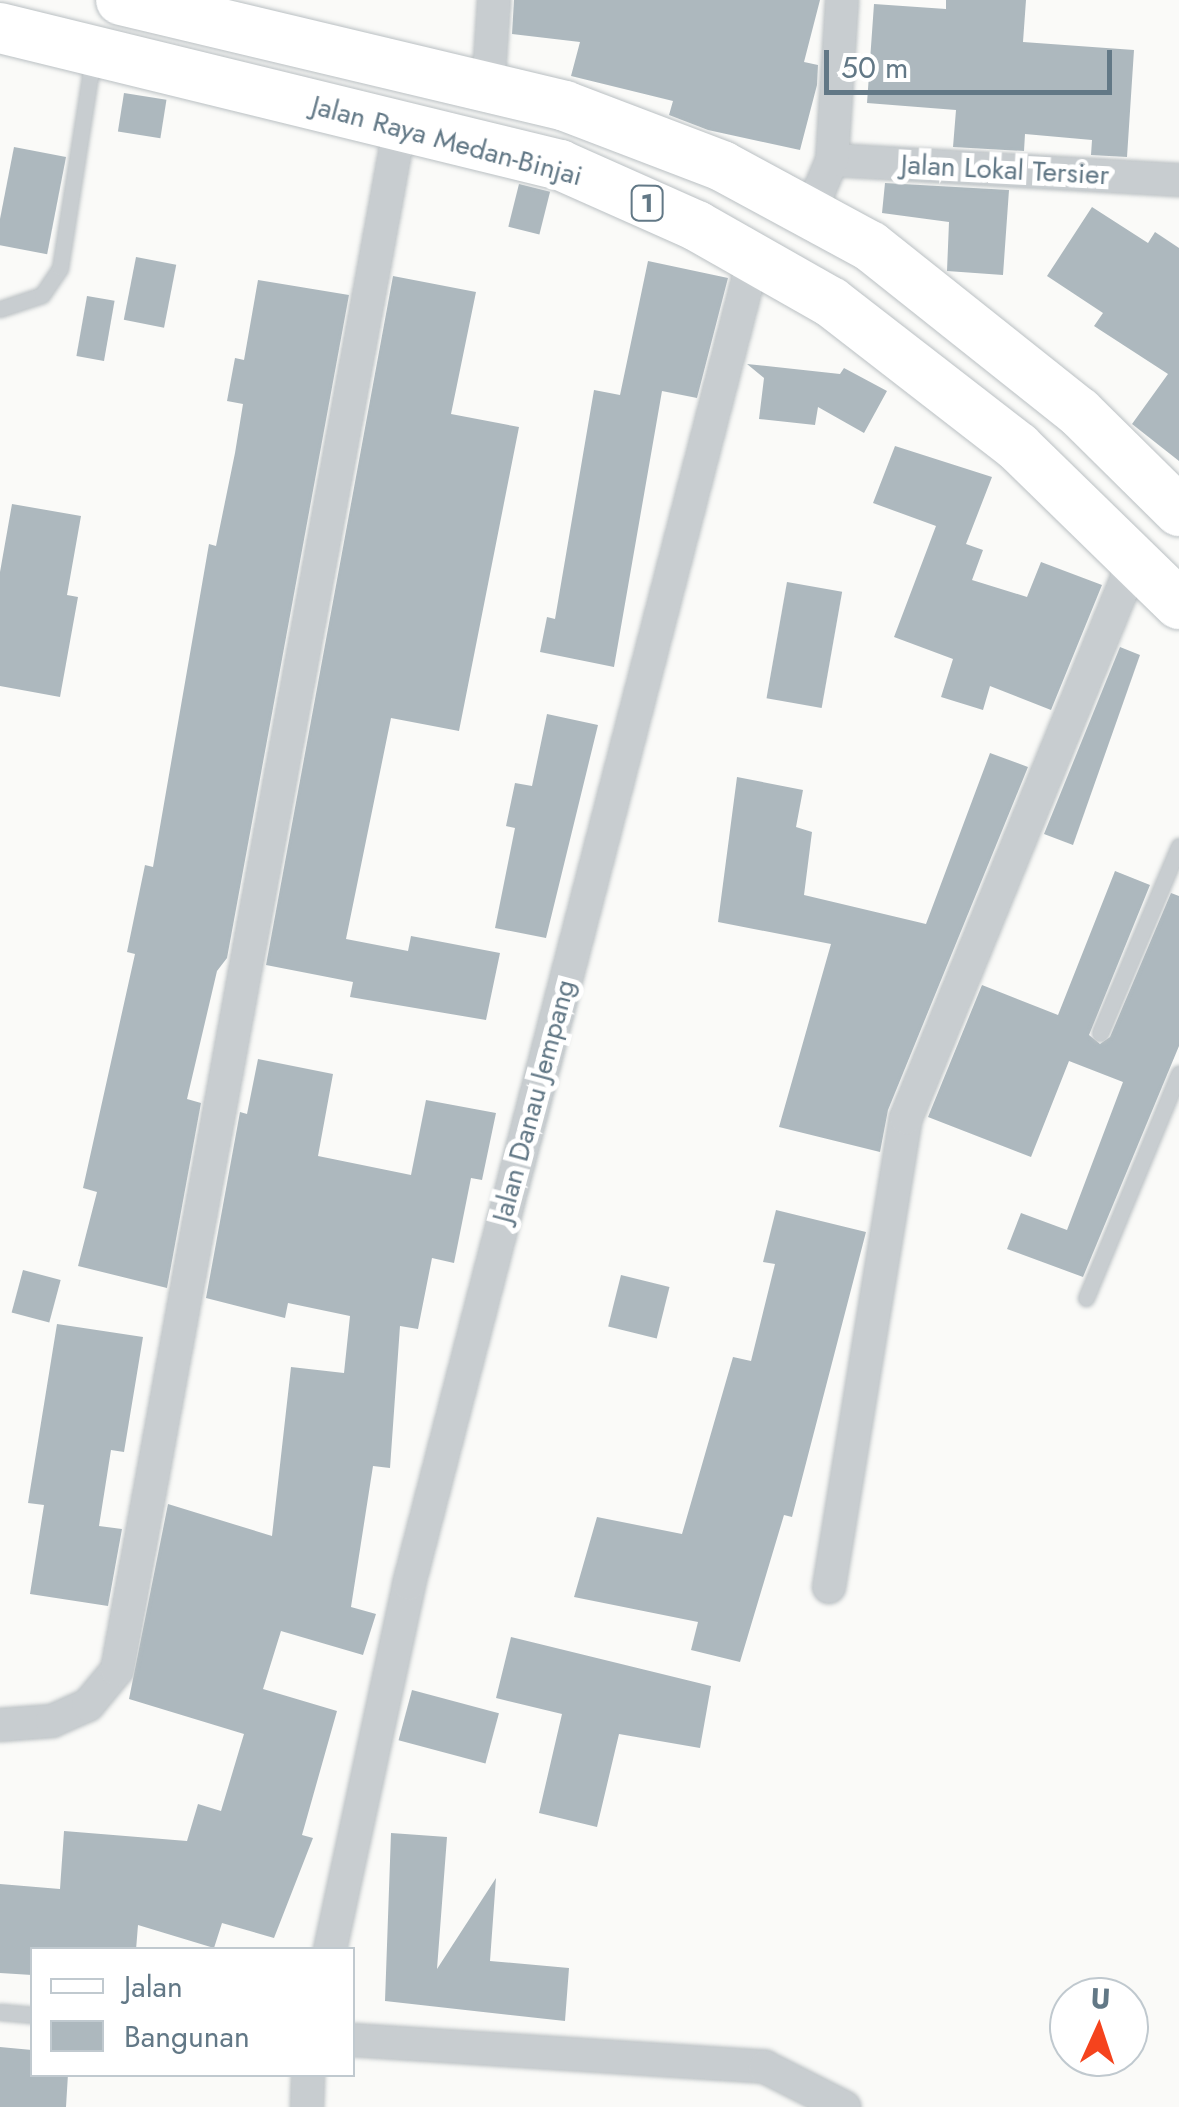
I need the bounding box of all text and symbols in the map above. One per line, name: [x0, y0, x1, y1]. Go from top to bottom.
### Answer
scale bar: [829, 30, 1116, 92]
text: 50 m: [841, 46, 908, 89]
street label: Jalan Raya Medan-Binjai: [308, 89, 586, 193]
street label: Jalan Lokal Tersier: [900, 148, 1110, 192]
road number: 1: [630, 183, 664, 223]
street label: Jalan Danau Jempang: [485, 976, 583, 1226]
legend: [30, 1947, 355, 2077]
text: Jalan: [124, 1965, 183, 2008]
north arrow: [1049, 1977, 1149, 2077]
text: U: [1090, 1978, 1111, 2020]
text: Bangunan: [124, 2015, 250, 2058]

